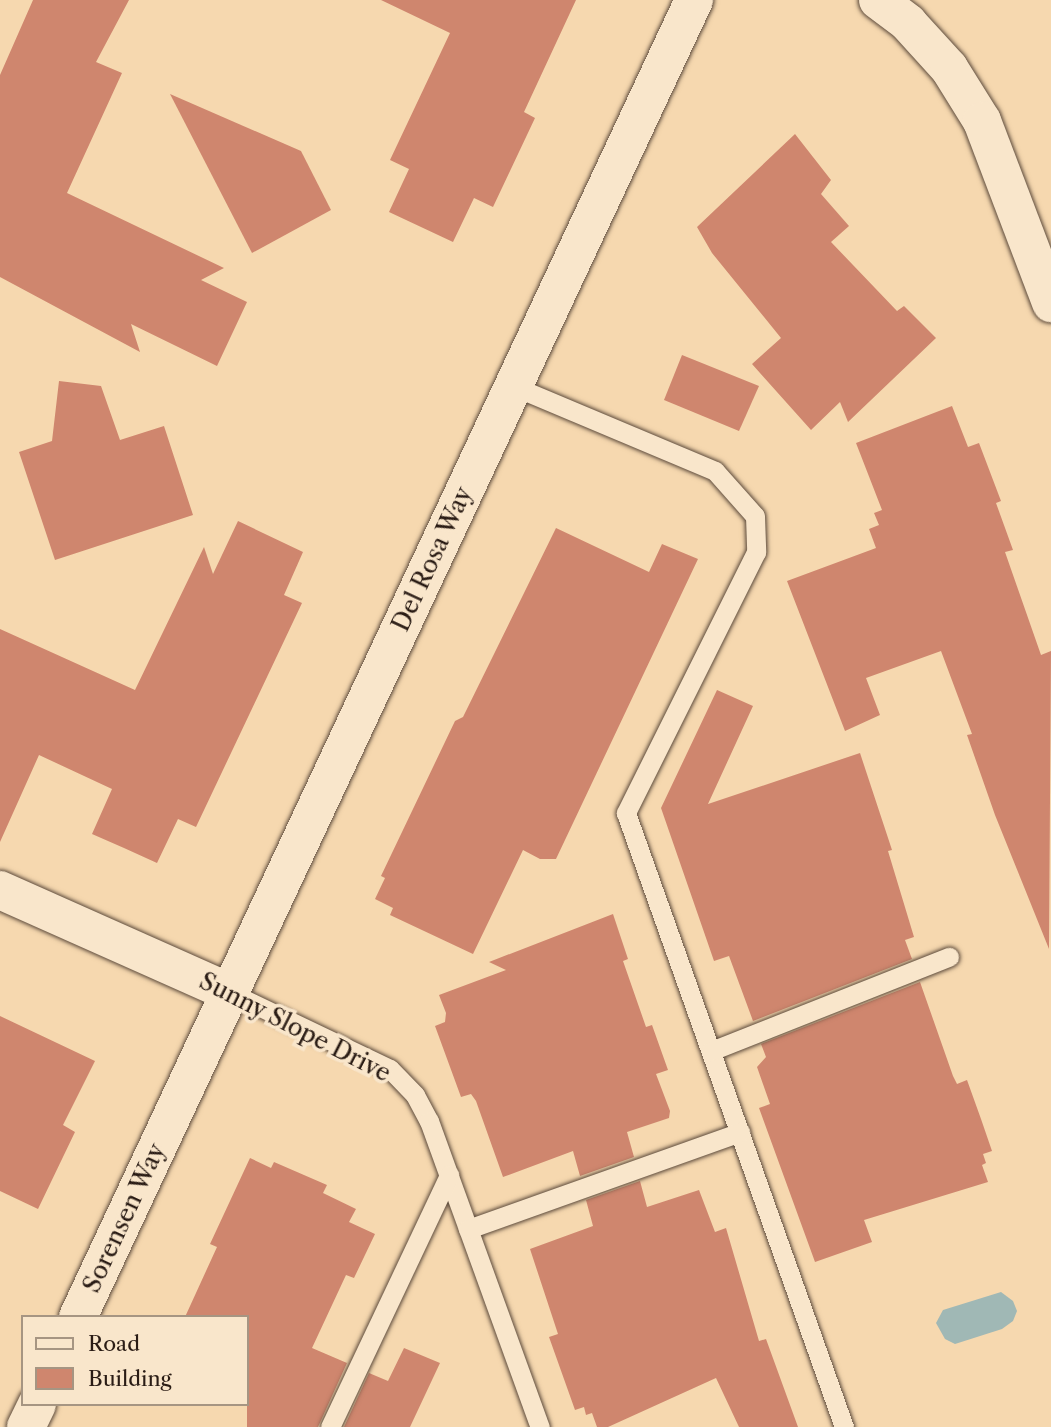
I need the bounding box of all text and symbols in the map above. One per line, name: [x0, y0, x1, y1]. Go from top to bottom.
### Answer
street label: Del Rosa Way: [386, 482, 478, 636]
street label: Sunny Slope Drive: [194, 966, 396, 1088]
street label: Sorensen Way: [77, 1138, 171, 1298]
legend: [21, 1315, 248, 1406]
text: Road: [88, 1331, 140, 1356]
text: Building: [88, 1366, 172, 1391]

